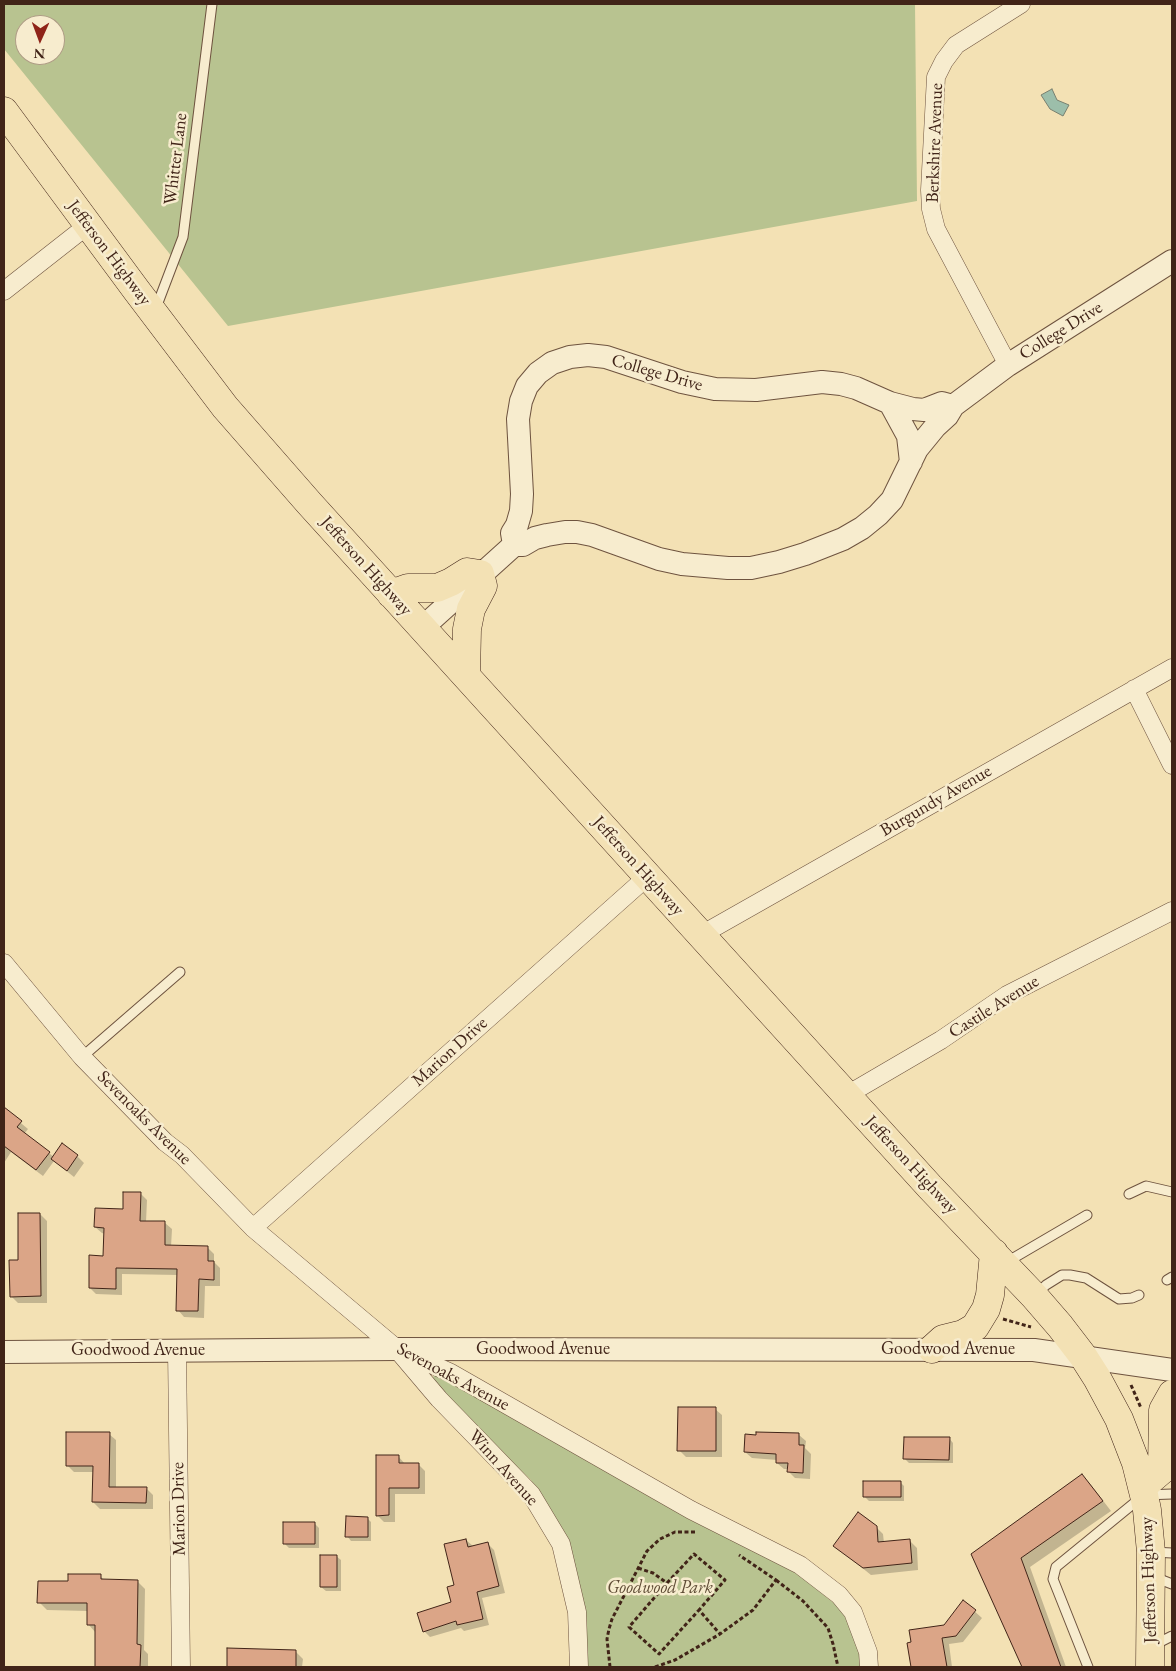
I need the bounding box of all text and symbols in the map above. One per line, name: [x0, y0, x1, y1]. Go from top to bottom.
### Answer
north arrow: [15, 15, 65, 65]
text: N: [34, 45, 45, 63]
street label: Berkshire Avenue: [922, 83, 948, 203]
street label: Whitter Lane: [160, 112, 192, 206]
street label: Jefferson Highway: [62, 196, 156, 310]
street label: College Drive: [1015, 297, 1107, 365]
street label: College Drive: [609, 350, 705, 396]
street label: Jefferson Highway: [316, 512, 416, 620]
street label: Burgundy Avenue: [876, 760, 996, 842]
street label: Jefferson Highway: [588, 812, 688, 920]
street label: Castile Avenue: [945, 971, 1043, 1043]
street label: Marion Drive: [408, 1013, 492, 1091]
street label: Sevenoaks Avenue: [92, 1066, 196, 1170]
street label: Jefferson Highway: [860, 1111, 962, 1219]
street label: Sevenoaks Avenue: [393, 1338, 513, 1416]
street label: Goodwood Avenue: [476, 1338, 610, 1360]
street label: Goodwood Avenue: [881, 1338, 1015, 1360]
street label: Goodwood Avenue: [71, 1339, 205, 1361]
street label: Winn Avenue: [463, 1426, 543, 1510]
street label: Marion Drive: [167, 1462, 191, 1556]
street label: Jefferson Highway: [1136, 1516, 1162, 1644]
park label: Goodwood Park: [607, 1577, 713, 1599]

